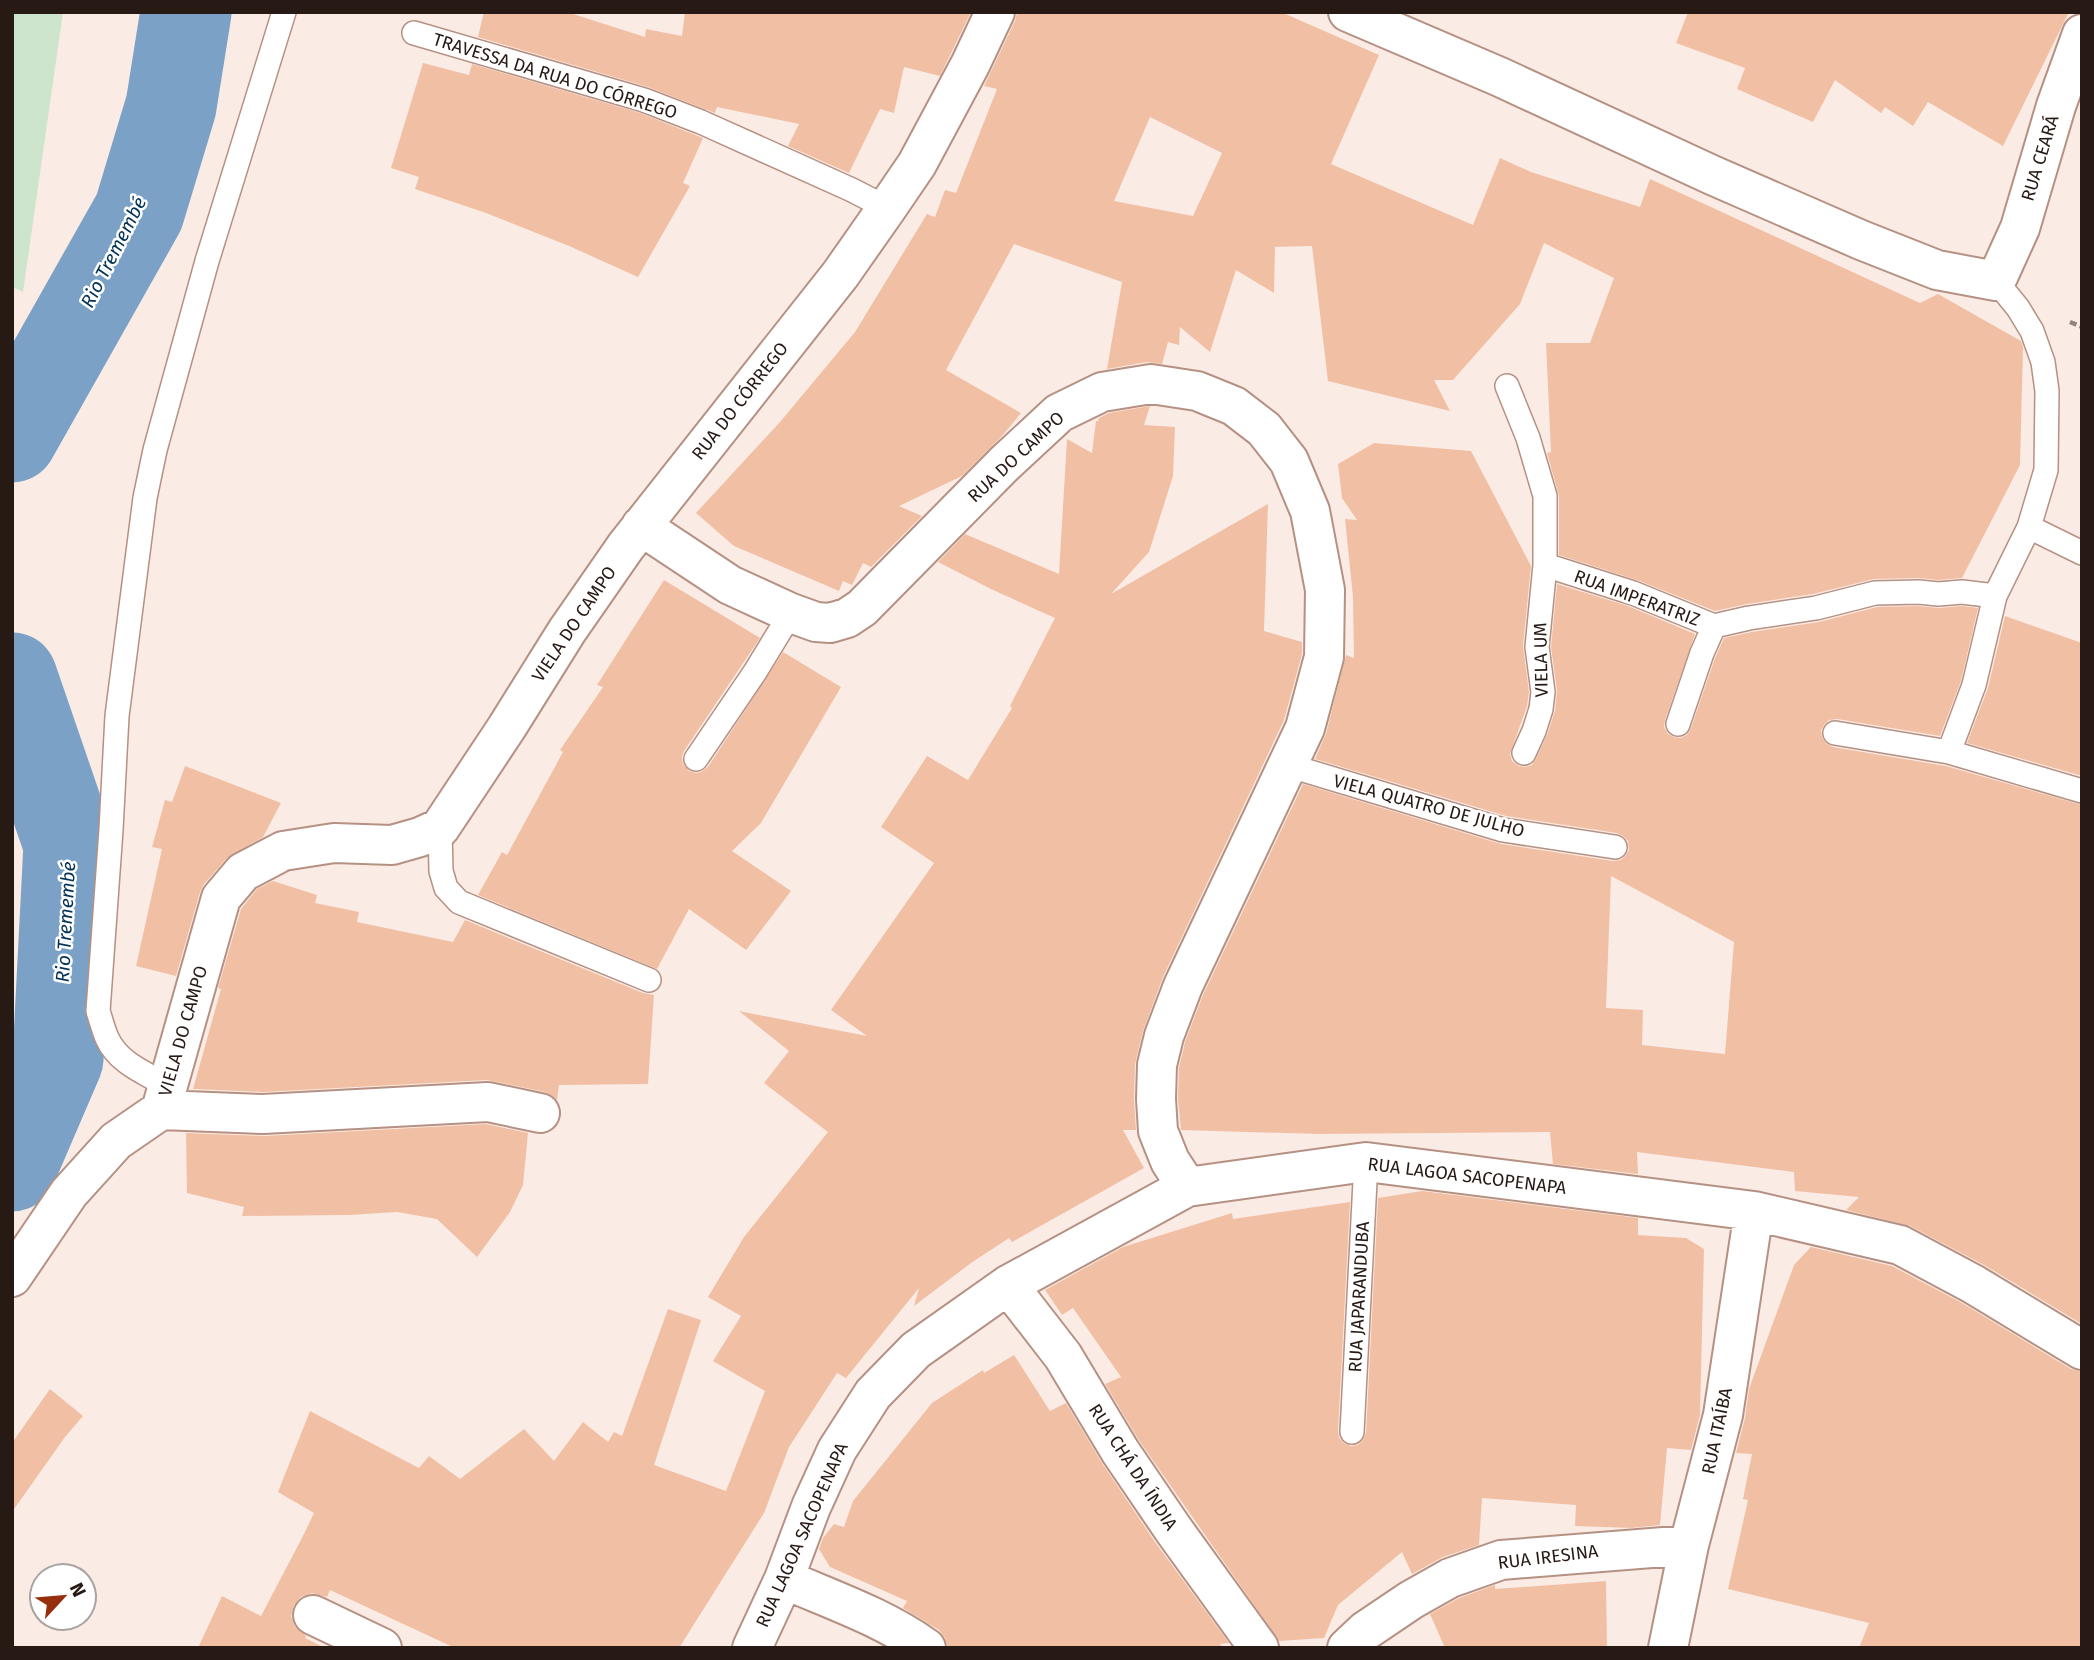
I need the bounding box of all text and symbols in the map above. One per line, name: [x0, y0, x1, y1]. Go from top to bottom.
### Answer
street label: TRAVESSA DA RUA DO CÓRREGO: [430, 28, 680, 124]
street label: RUA CEARÁ: [2016, 111, 2064, 204]
water label: Rio Tremembé: [76, 193, 151, 311]
street label: RUA DO CÓRREGO: [687, 338, 793, 464]
street label: RUA DO CAMPO: [963, 407, 1069, 507]
street label: VIELA DO CAMPO: [527, 562, 621, 686]
street label: RUA IMPERATRIZ: [1571, 565, 1703, 631]
street label: VIELA UM: [1529, 622, 1553, 698]
street label: VIELA QUATRO DE JULHO: [1331, 770, 1527, 842]
water label: Rio Tremembé: [51, 861, 80, 983]
street label: VIELA DO CAMPO: [154, 963, 212, 1099]
street label: RUA LAGOA SACOPENAPA: [1366, 1153, 1568, 1199]
street label: RUA JAPARANDUBA: [1344, 1220, 1374, 1373]
street label: RUA ITAÍBA: [1696, 1385, 1737, 1476]
street label: RUA CHÁ DA ÍNDIA: [1084, 1399, 1183, 1535]
street label: RUA LAGOA SACOPENAPA: [751, 1439, 853, 1631]
street label: RUA IRESINA: [1497, 1540, 1600, 1574]
north arrow: [28, 1562, 98, 1632]
text: N: [65, 1579, 91, 1600]

